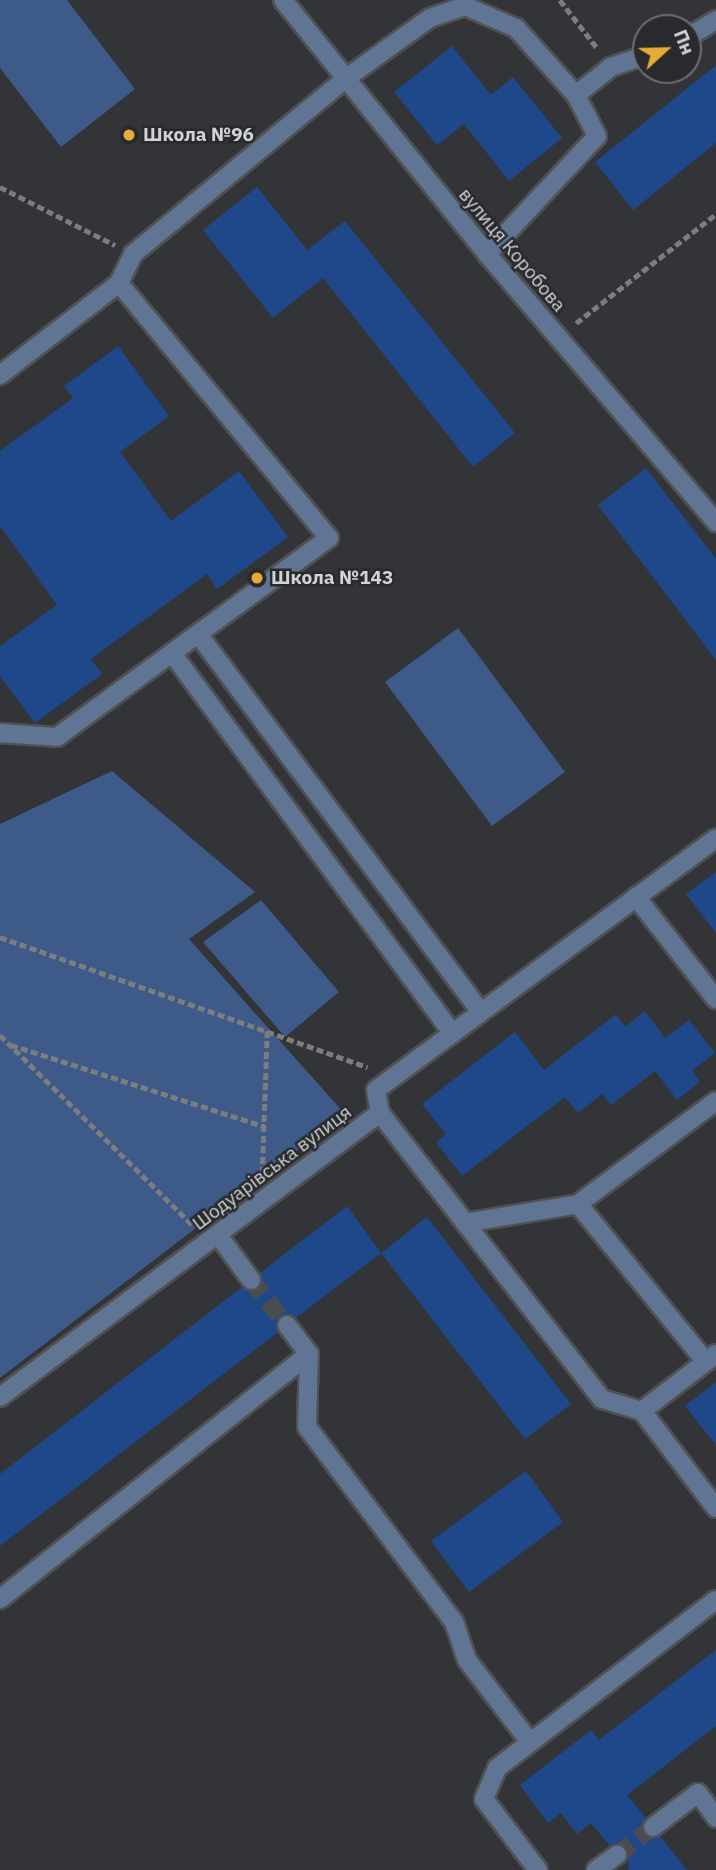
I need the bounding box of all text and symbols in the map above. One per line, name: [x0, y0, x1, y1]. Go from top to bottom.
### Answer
north arrow: [632, 14, 702, 84]
text: Пн: [669, 26, 700, 58]
place label: Школа №96: [143, 124, 254, 146]
marker: Школа №96: [121, 127, 137, 143]
street label: вулиця Коробова: [454, 184, 570, 316]
place label: Школа №143: [271, 567, 393, 589]
marker: Школа №143: [249, 570, 265, 586]
street label: Шодуарівська вулиця: [188, 1101, 356, 1235]

